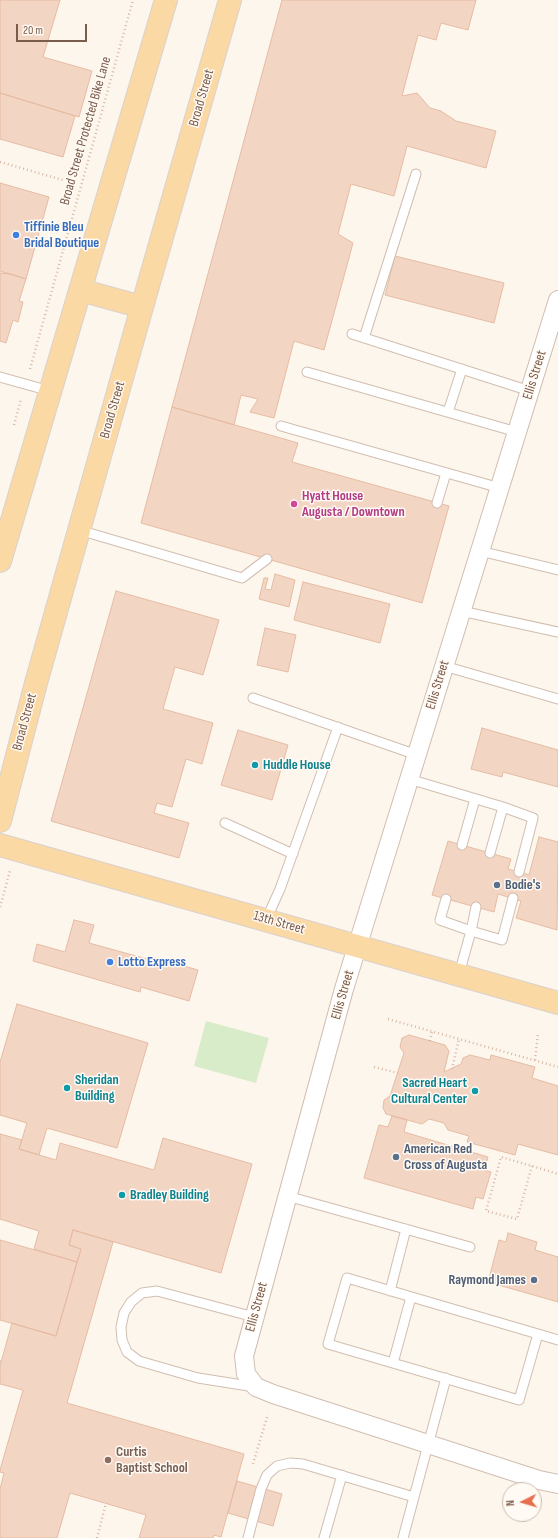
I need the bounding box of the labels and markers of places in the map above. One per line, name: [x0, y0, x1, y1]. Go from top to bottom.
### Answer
place label: Tiffinie Bleu Bridal Boutique: [24, 219, 99, 252]
marker: Tiffinie Bleu Bridal Boutique: [11, 230, 21, 240]
place label: Hyatt House Augusta / Downtown: [302, 488, 405, 520]
marker: Hyatt House Augusta / Downtown: [289, 499, 299, 509]
place label: Huddle House: [263, 757, 331, 773]
marker: Huddle House: [250, 760, 260, 770]
place label: Bodie's: [505, 877, 541, 893]
marker: Bodie's: [492, 880, 502, 890]
place label: Lotto Express: [118, 954, 186, 970]
marker: Lotto Express: [105, 957, 115, 967]
place label: Sheridan Building: [75, 1072, 119, 1104]
place label: Sacred Heart Cultural Center: [391, 1075, 467, 1108]
marker: Sheridan Building: [62, 1083, 72, 1093]
marker: Sacred Heart Cultural Center: [470, 1086, 480, 1096]
place label: American Red Cross of Augusta: [404, 1141, 487, 1174]
marker: American Red Cross of Augusta: [391, 1152, 401, 1162]
place label: Bradley Building: [130, 1187, 209, 1203]
marker: Bradley Building: [117, 1190, 127, 1200]
place label: Raymond James: [448, 1272, 526, 1288]
marker: Raymond James: [529, 1275, 539, 1285]
place label: Curtis Baptist School: [116, 1444, 188, 1476]
marker: Curtis Baptist School: [103, 1455, 113, 1465]

